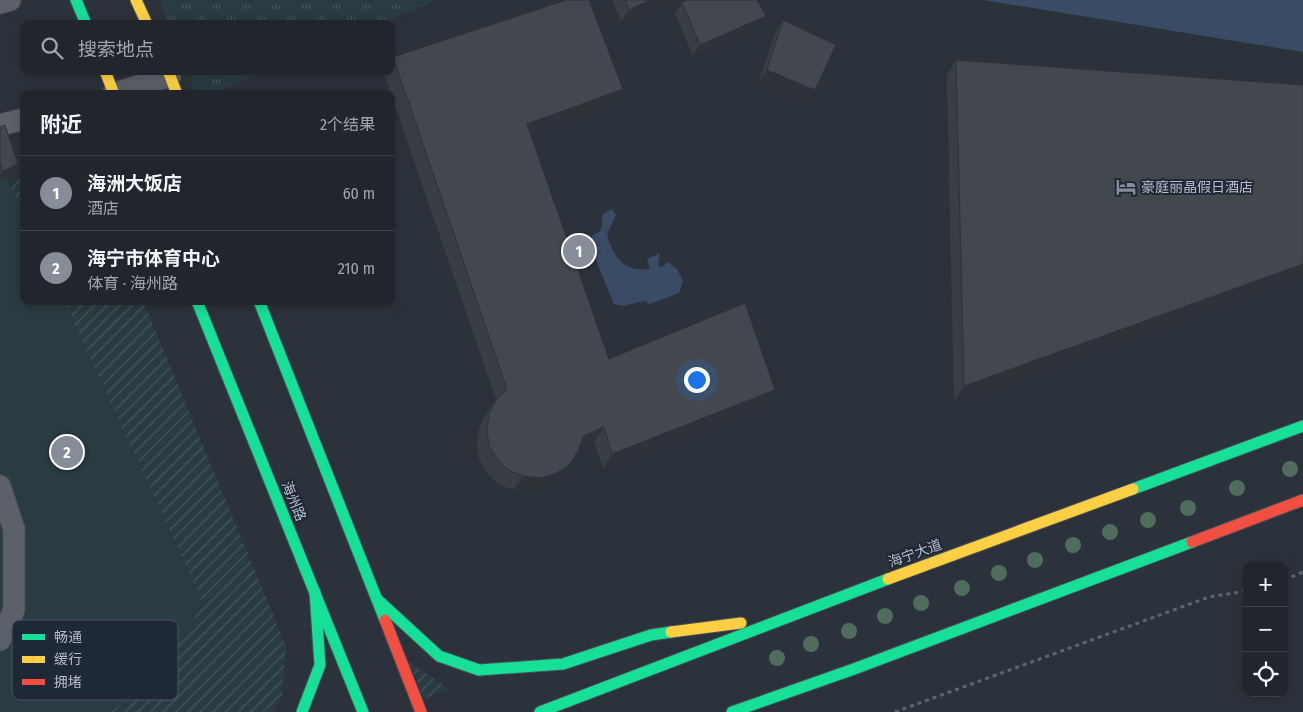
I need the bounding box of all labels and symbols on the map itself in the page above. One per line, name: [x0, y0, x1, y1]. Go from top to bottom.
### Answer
hotel icon: 豪庭丽晶假日酒店: [1115, 176, 1137, 198]
place label: 豪庭丽晶假日酒店: [1141, 179, 1253, 196]
pin: 1: [563, 232, 595, 270]
your location: [684, 367, 710, 393]
pin: 2: [51, 433, 83, 471]
street label: 海州路: [278, 479, 309, 524]
street label: 海宁大道: [886, 536, 944, 571]
legend: [12, 620, 178, 700]
text: 畅通: [54, 629, 82, 646]
text: 缓行: [54, 651, 82, 668]
text: 拥堵: [54, 674, 82, 691]

